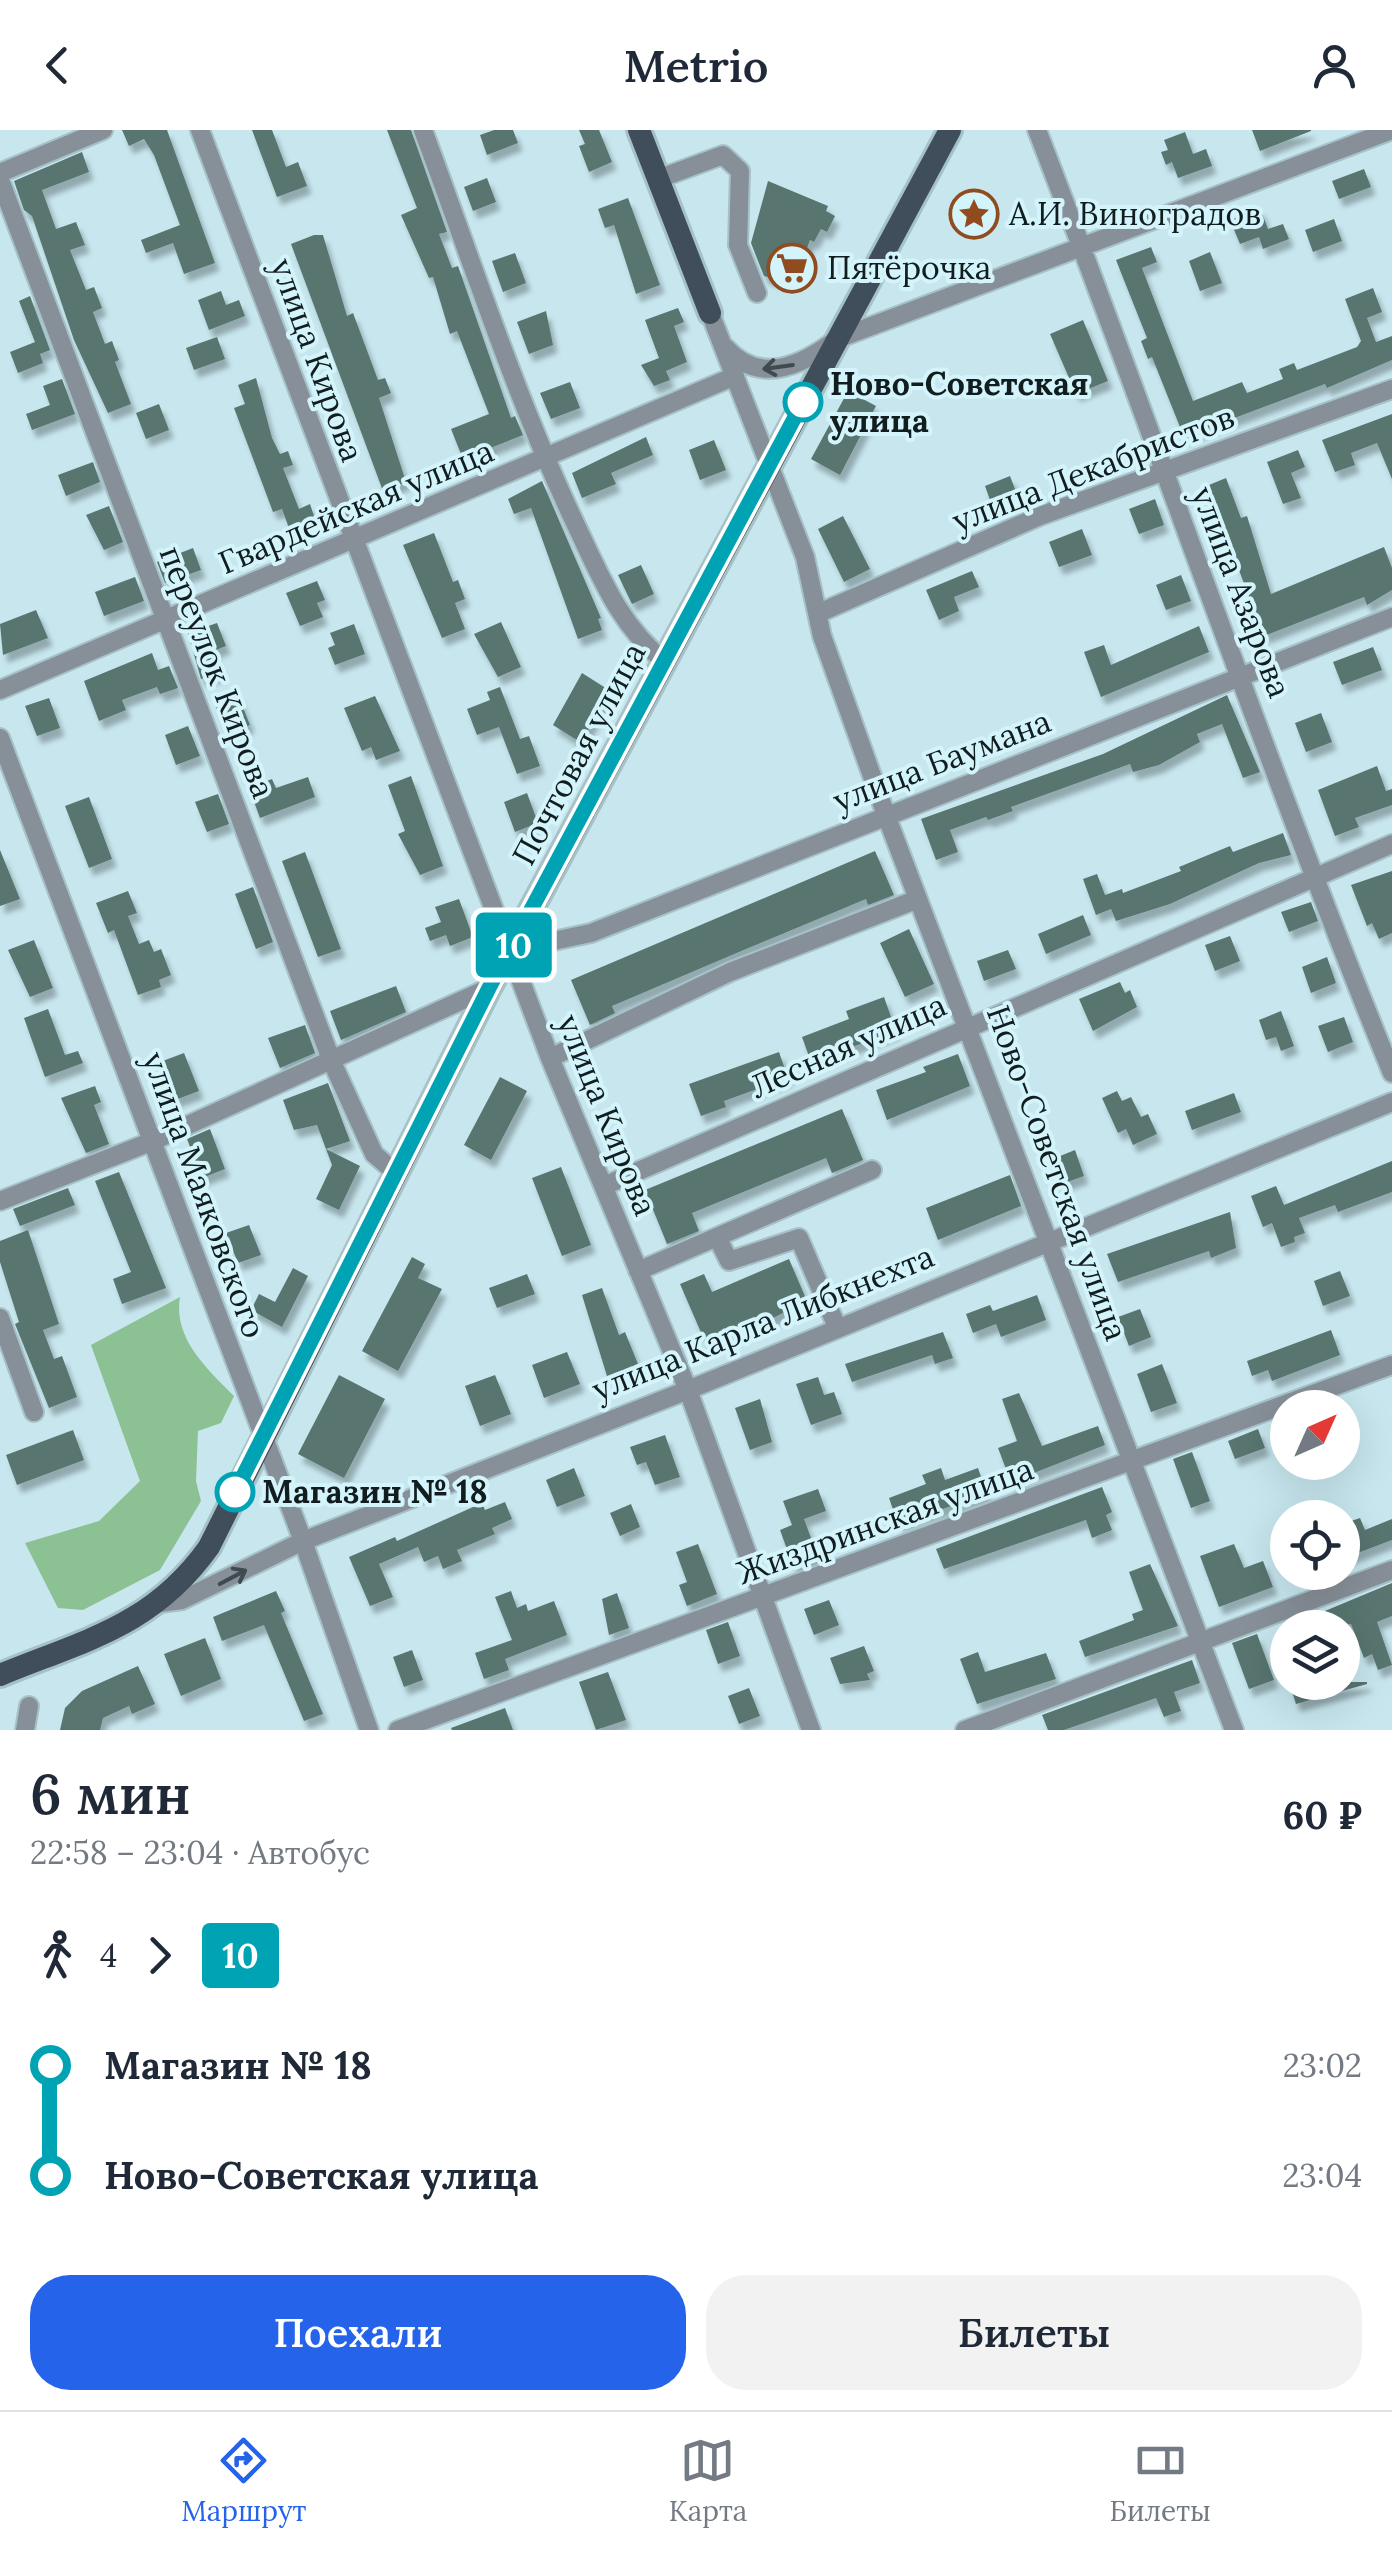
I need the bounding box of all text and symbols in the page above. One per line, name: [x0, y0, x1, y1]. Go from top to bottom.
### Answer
text: Metrio: [623, 37, 769, 94]
icon: back: [30, 38, 85, 93]
icon: person: [1307, 38, 1362, 93]
place icon: А.И. Виноградов: [948, 188, 1000, 240]
place label: А.И. Виноградов: [1008, 193, 1261, 234]
supermarket icon: Пятёрочка: [766, 242, 818, 294]
place label: Пятёрочка: [827, 247, 991, 288]
street label: улица Кирова: [262, 253, 373, 467]
one-way arrow: [762, 359, 795, 377]
place label: Ново-Советская улица: [830, 363, 1089, 441]
marker: Ново-Советская улица: [784, 383, 822, 421]
street label: улица Декабристов: [946, 396, 1239, 541]
street label: Гвардейская улица: [212, 430, 499, 583]
street label: улица Азарова: [1182, 481, 1301, 703]
street label: переулок Кирова: [151, 540, 284, 804]
street label: Почтовая улица: [503, 636, 654, 872]
street label: улица Баумана: [827, 700, 1057, 821]
line badge: 10: [469, 912, 559, 978]
text: 10: [496, 923, 532, 968]
street label: Лесная улица: [743, 984, 952, 1107]
street label: Ново-Советская улица: [978, 1000, 1137, 1346]
street label: улица Кирова: [548, 1008, 666, 1221]
street label: улица Маяковского: [134, 1046, 275, 1344]
street label: улица Карла Либкнехта: [586, 1235, 940, 1410]
north arrow: [1270, 1390, 1360, 1480]
map controls: [1270, 1390, 1360, 1700]
street label: Жиздринская улица: [731, 1448, 1038, 1593]
place label: Магазин № 18: [262, 1471, 487, 1512]
marker: Магазин № 18: [216, 1473, 254, 1511]
button: locate: [1270, 1500, 1360, 1590]
one-way arrow: [218, 1567, 248, 1586]
button: layers: [1270, 1610, 1360, 1700]
text: 6 мин: [30, 1759, 190, 1829]
text: 60 ₽: [1282, 1791, 1362, 1839]
text: 22:58 – 23:04 · Автобус: [30, 1832, 370, 1873]
icon: walk: [30, 1928, 85, 1983]
icon: forward: [132, 1928, 187, 1983]
text: 10: [222, 1933, 259, 1978]
text: 4: [100, 1935, 117, 1976]
text: Магазин № 18: [104, 2041, 372, 2089]
text: 23:02: [1283, 2045, 1362, 2086]
text: Ново-Советская улица: [104, 2151, 538, 2199]
text: 23:04: [1282, 2155, 1362, 2196]
button: Поехали: [30, 2275, 686, 2390]
button: Билеты: [706, 2275, 1362, 2390]
tab: Маршрут: [181, 2433, 306, 2529]
tab: Карта: [669, 2433, 747, 2529]
tab: Билеты: [1109, 2433, 1211, 2529]

